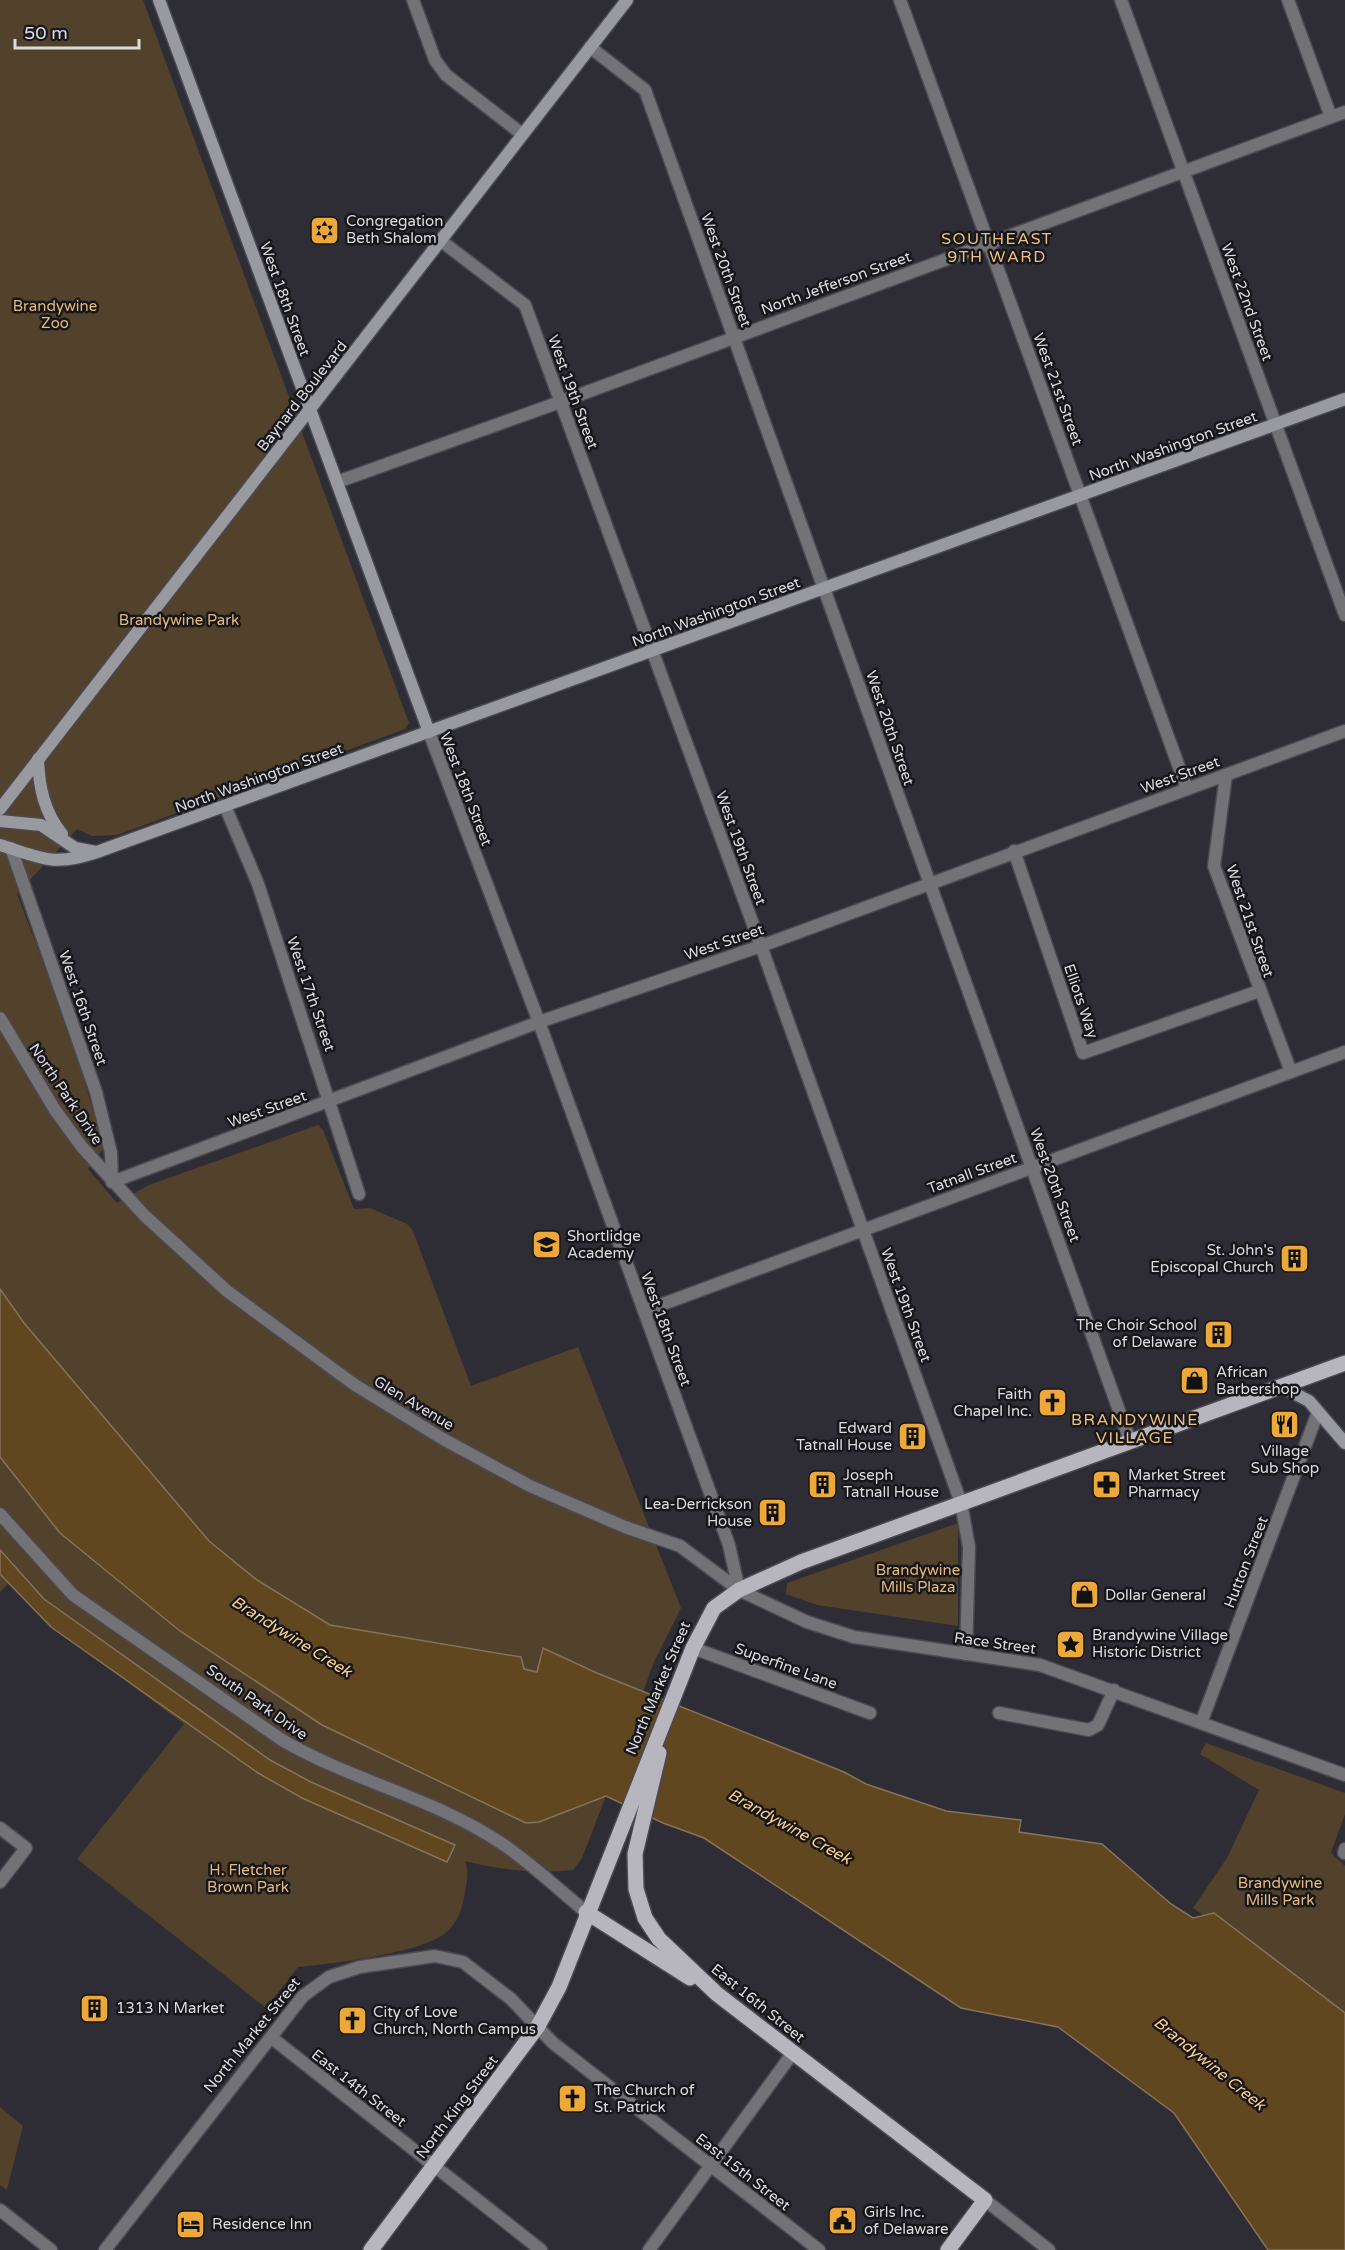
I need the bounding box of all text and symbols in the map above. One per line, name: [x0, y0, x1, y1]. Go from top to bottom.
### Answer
scale bar: [15, 12, 140, 50]
text: 50 m: [24, 22, 68, 44]
street label: West 20th Street: [697, 210, 755, 330]
place label: Congregation Beth Shalom: [346, 212, 443, 247]
synagogue icon: Congregation Beth Shalom: [309, 214, 341, 246]
district label: SOUTHEAST 9TH WARD: [941, 229, 1053, 267]
street label: West 18th Street: [256, 239, 314, 359]
street label: West 22nd Street: [1217, 241, 1277, 364]
street label: North Jefferson Street: [758, 247, 914, 319]
park label: Brandywine Zoo: [13, 297, 97, 332]
street label: West 21st Street: [1029, 330, 1087, 448]
street label: West 19th Street: [544, 332, 602, 452]
street label: Baynard Boulevard: [253, 337, 351, 455]
street label: North Washington Street: [1086, 407, 1260, 485]
street label: North Washington Street: [629, 573, 803, 651]
park label: Brandywine Park: [119, 611, 239, 629]
street label: West 20th Street: [862, 668, 918, 788]
street label: West 18th Street: [436, 730, 496, 849]
street label: North Washington Street: [172, 739, 346, 817]
street label: West Street: [1138, 752, 1222, 798]
street label: West 19th Street: [712, 788, 770, 908]
street label: West 21st Street: [1222, 862, 1278, 980]
street label: West Street: [682, 920, 766, 964]
street label: West 17th Street: [283, 934, 339, 1054]
street label: West 16th Street: [55, 948, 111, 1068]
street label: Elliots Way: [1060, 961, 1102, 1041]
street label: North Park Drive: [25, 1040, 107, 1148]
street label: West Street: [225, 1086, 309, 1132]
street label: West 20th Street: [1026, 1125, 1084, 1245]
street label: Tatnall Street: [925, 1148, 1019, 1197]
place label: Shortlidge Academy: [567, 1227, 641, 1262]
school or university icon: Shortlidge Academy: [530, 1229, 562, 1261]
place label: St. John's Episcopal Church: [1150, 1241, 1274, 1276]
building icon: St. John's Episcopal Church: [1279, 1243, 1311, 1275]
street label: West 19th Street: [877, 1245, 935, 1365]
street label: West 18th Street: [637, 1269, 695, 1389]
place label: The Choir School of Delaware: [1076, 1316, 1197, 1351]
building icon: The Choir School of Delaware: [1202, 1318, 1234, 1350]
place label: African Barbershop: [1216, 1363, 1299, 1398]
shop icon: African Barbershop: [1179, 1365, 1211, 1397]
street label: Glen Avenue: [371, 1372, 457, 1434]
place label: Faith Chapel Inc.: [953, 1385, 1032, 1420]
church icon: Faith Chapel Inc.: [1037, 1387, 1069, 1419]
restaurant icon: Village Sub Shop: [1269, 1408, 1301, 1440]
district label: BRANDYWINE VILLAGE: [1071, 1410, 1199, 1448]
place label: Edward Tatnall House: [796, 1419, 892, 1454]
building icon: Edward Tatnall House: [897, 1421, 929, 1453]
place label: Village Sub Shop: [1251, 1442, 1319, 1477]
place label: Joseph Tatnall House: [843, 1466, 939, 1501]
place label: Market Street Pharmacy: [1128, 1466, 1226, 1501]
building icon: Joseph Tatnall House: [806, 1468, 838, 1500]
pharmacy icon: Market Street Pharmacy: [1091, 1468, 1123, 1500]
place label: Lea-Derrickson House: [644, 1495, 752, 1530]
building icon: Lea-Derrickson House: [757, 1497, 789, 1529]
street label: Hutton Street: [1220, 1513, 1272, 1610]
park label: Brandywine Mills Plaza: [876, 1561, 960, 1596]
shop icon: Dollar General: [1068, 1579, 1100, 1611]
place label: Dollar General: [1105, 1586, 1206, 1604]
water label: Brandywine Creek: [228, 1592, 356, 1683]
street label: North Market Street: [622, 1618, 694, 1757]
place label: Brandywine Village Historic District: [1092, 1626, 1228, 1661]
street label: Race Street: [953, 1628, 1037, 1658]
place icon: Brandywine Village Historic District: [1055, 1628, 1087, 1660]
street label: Superfine Lane: [732, 1639, 840, 1693]
street label: South Park Drive: [203, 1660, 311, 1744]
water label: Brandywine Creek: [724, 1785, 856, 1870]
park label: H. Fletcher Brown Park: [207, 1861, 289, 1896]
park label: Brandywine Mills Park: [1238, 1874, 1322, 1909]
street label: East 16th Street: [708, 1960, 809, 2046]
street label: North Market Street: [200, 1974, 304, 2096]
building icon: 1313 N Market: [79, 1992, 111, 2024]
place label: 1313 N Market: [116, 1999, 225, 2017]
place label: City of Love Church, North Campus: [373, 2003, 536, 2038]
church icon: City of Love Church, North Campus: [336, 2005, 368, 2037]
water label: Brandywine Creek: [1150, 2013, 1270, 2116]
street label: East 14th Street: [308, 2045, 410, 2131]
street label: North King Street: [412, 2052, 502, 2162]
place label: The Church of St. Patrick: [594, 2081, 695, 2116]
church icon: The Church of St. Patrick: [557, 2083, 589, 2115]
street label: East 15th Street: [692, 2129, 794, 2215]
place label: Girls Inc. of Delaware: [864, 2203, 948, 2238]
public building icon: Girls Inc. of Delaware: [827, 2205, 859, 2237]
hotel icon: Residence Inn: [175, 2208, 207, 2240]
place label: Residence Inn: [212, 2215, 312, 2233]

